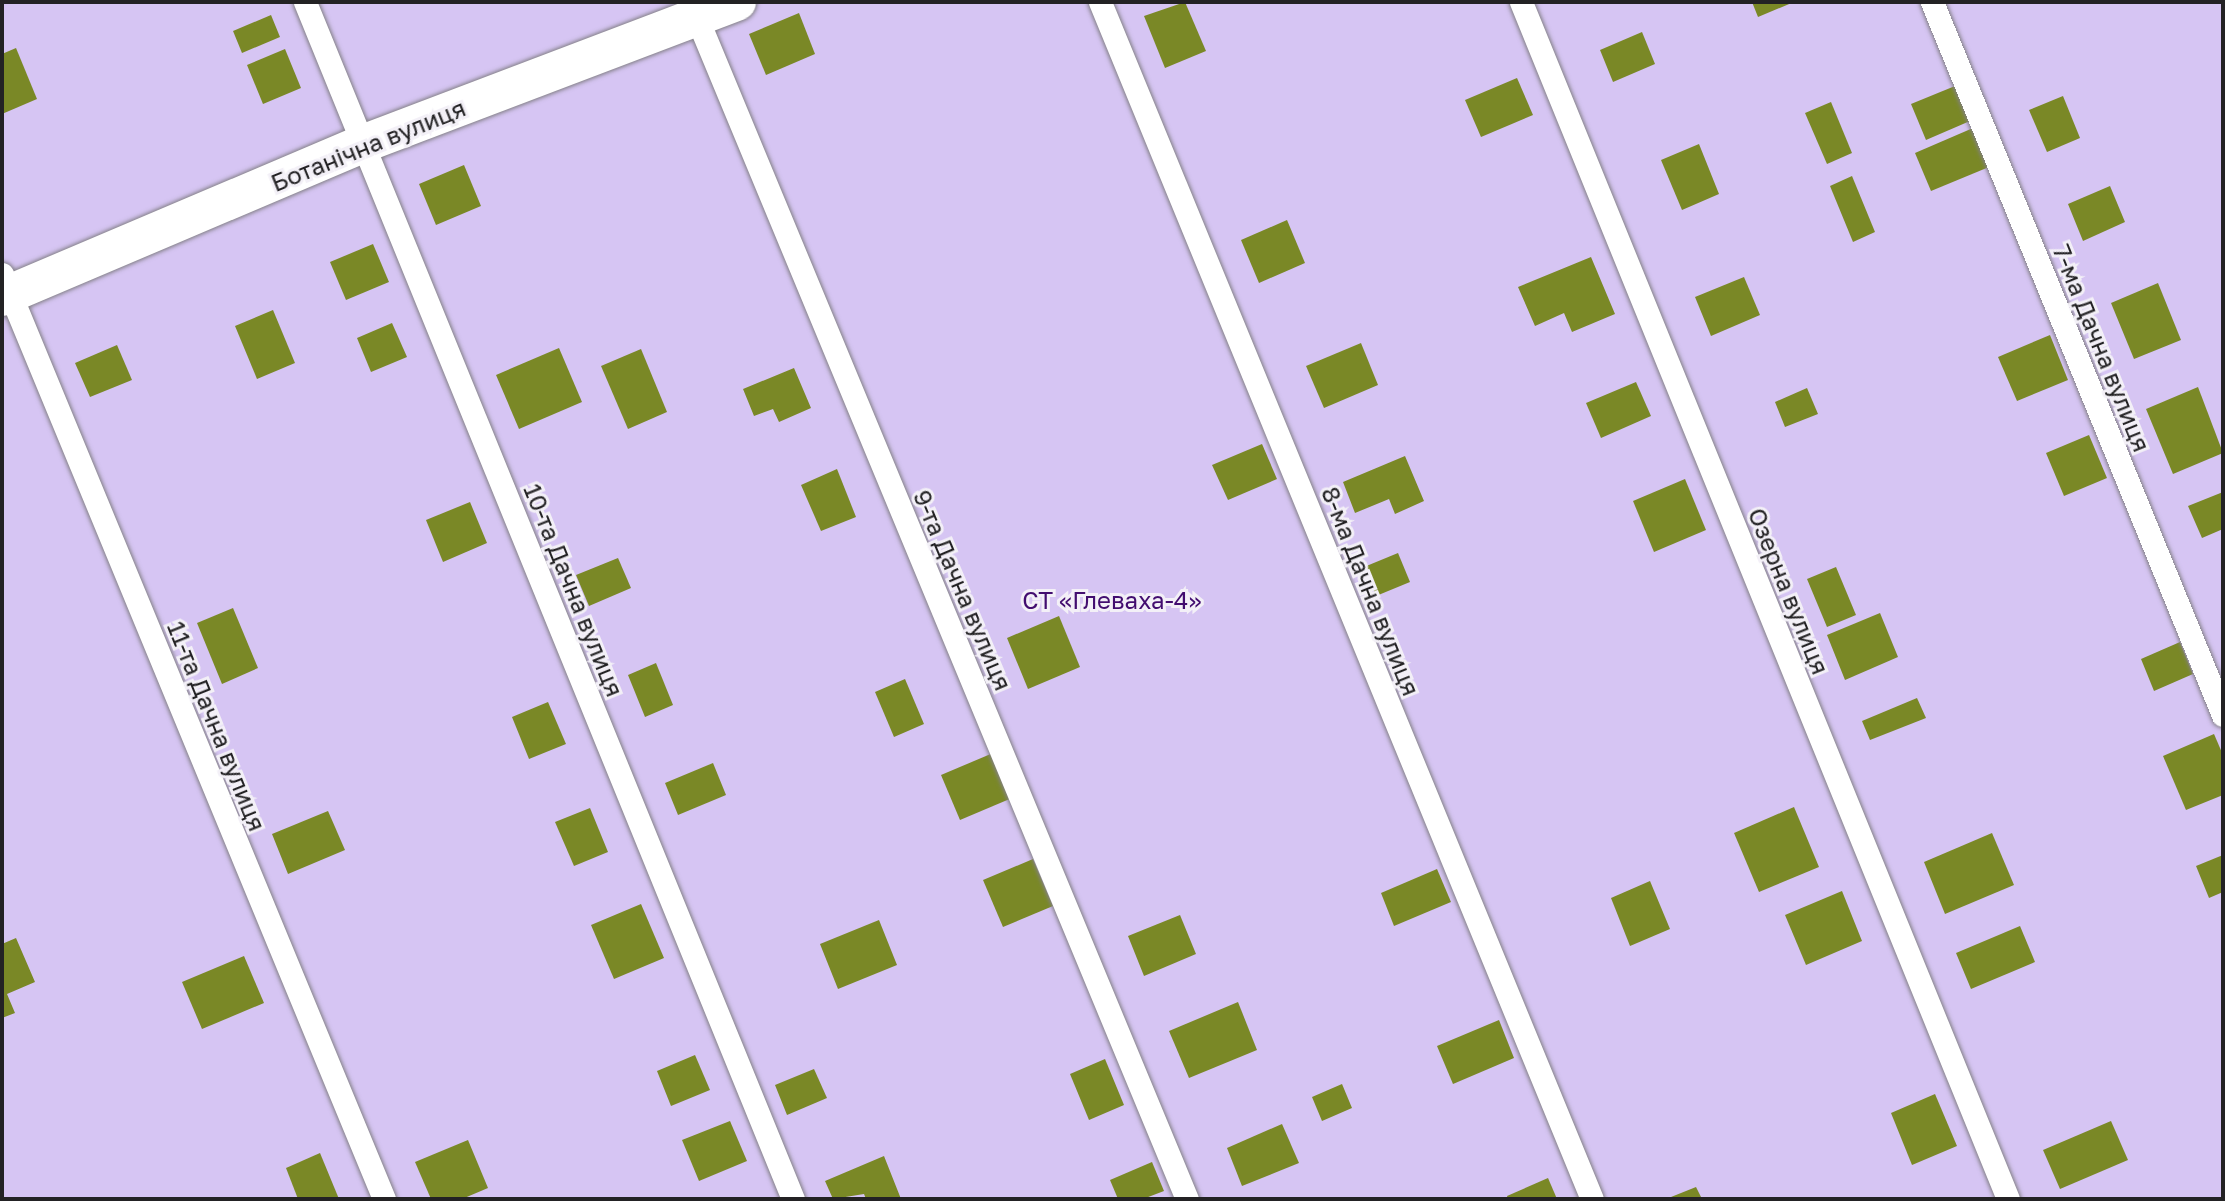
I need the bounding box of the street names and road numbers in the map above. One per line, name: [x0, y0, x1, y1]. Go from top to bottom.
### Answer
street label: Ботанічна вулиця: [267, 93, 469, 197]
street label: 7-ма Дачна вулиця: [2047, 240, 2157, 456]
street label: 10-та Дачна вулиця: [518, 480, 630, 700]
street label: 8-ма Дачна вулиця: [1316, 482, 1426, 700]
street label: 9-та Дачна вулиця: [908, 486, 1018, 694]
street label: Озерна вулиця: [1743, 504, 1835, 678]
street label: 11-та Дачна вулиця: [162, 617, 272, 835]

